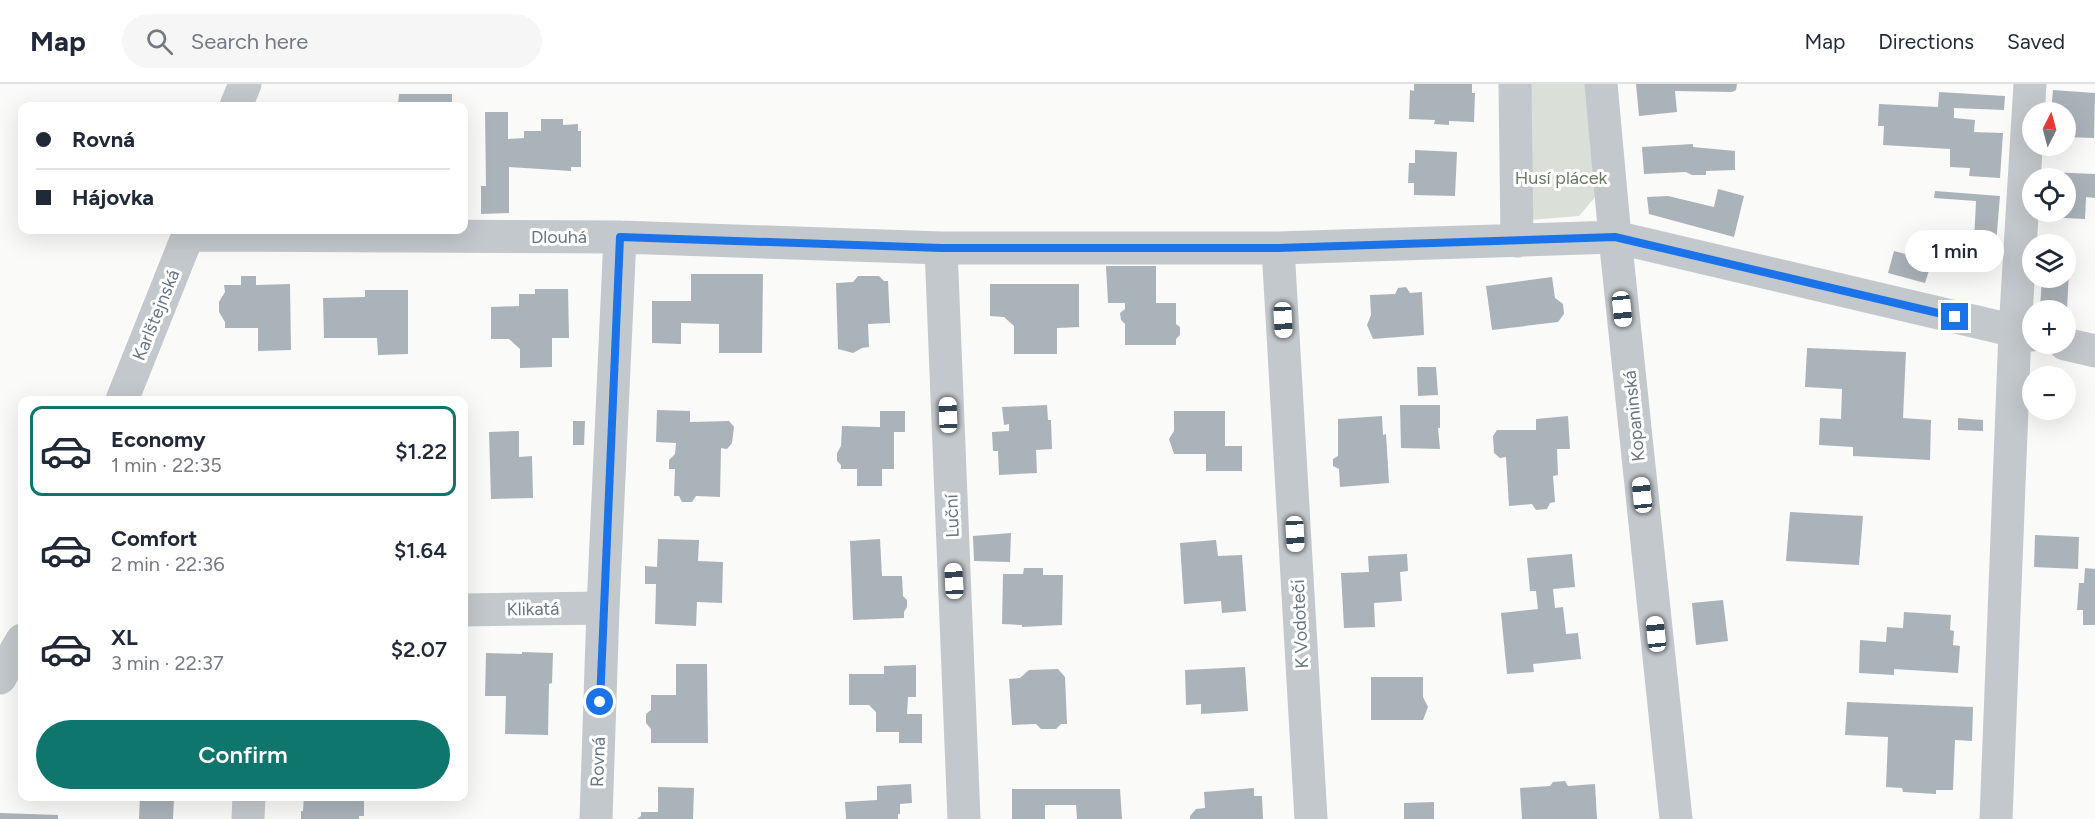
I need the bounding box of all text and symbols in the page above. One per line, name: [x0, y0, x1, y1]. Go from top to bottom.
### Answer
search box: [122, 14, 542, 68]
text: Map: [30, 24, 86, 58]
icon: search: [143, 25, 176, 58]
text: Search here: [191, 28, 308, 55]
text: Map: [1804, 29, 1845, 54]
text: Directions: [1878, 29, 1974, 54]
text: Saved: [2007, 29, 2065, 54]
north arrow: [2022, 102, 2076, 156]
map controls: [2022, 102, 2076, 420]
text: Rovná: [72, 126, 135, 153]
park label: Husí plácek: [1515, 167, 1608, 189]
button: locate: [2022, 168, 2076, 222]
text: Hájovka: [72, 184, 154, 211]
street label: Dlouhá: [531, 226, 587, 248]
callout: 1 min: [1906, 230, 2004, 272]
button: layers: [2022, 234, 2076, 288]
text: 1 min: [1931, 239, 1978, 263]
street label: Karlštejnská: [128, 266, 184, 364]
car: [1611, 290, 1633, 328]
button: +: [2022, 300, 2076, 354]
car: [1273, 302, 1293, 338]
route end: [1941, 303, 1968, 330]
button: −: [2022, 366, 2076, 420]
street label: Kopaninská: [1618, 369, 1650, 463]
car: [938, 397, 958, 433]
icon: car: [39, 424, 93, 478]
text: Economy: [111, 426, 206, 453]
text: $1.22: [395, 438, 447, 465]
text: 1 min · 22:35: [111, 453, 222, 477]
car: [1631, 476, 1653, 514]
street label: Luční: [940, 493, 964, 538]
car: [1285, 516, 1305, 552]
icon: car: [39, 523, 93, 577]
text: Comfort: [111, 525, 197, 552]
text: $1.64: [394, 537, 447, 564]
text: 2 min · 22:36: [111, 552, 225, 576]
car: [944, 563, 964, 599]
street label: K Vodoteči: [1287, 579, 1313, 669]
street label: Klikatá: [506, 598, 560, 620]
car: [1645, 615, 1667, 653]
icon: car: [39, 622, 93, 676]
text: XL: [111, 624, 138, 651]
text: $2.07: [391, 636, 447, 663]
text: 3 min · 22:37: [111, 651, 224, 675]
route start: [586, 688, 613, 715]
button: Confirm: [36, 720, 450, 789]
street label: Rovná: [586, 737, 610, 787]

